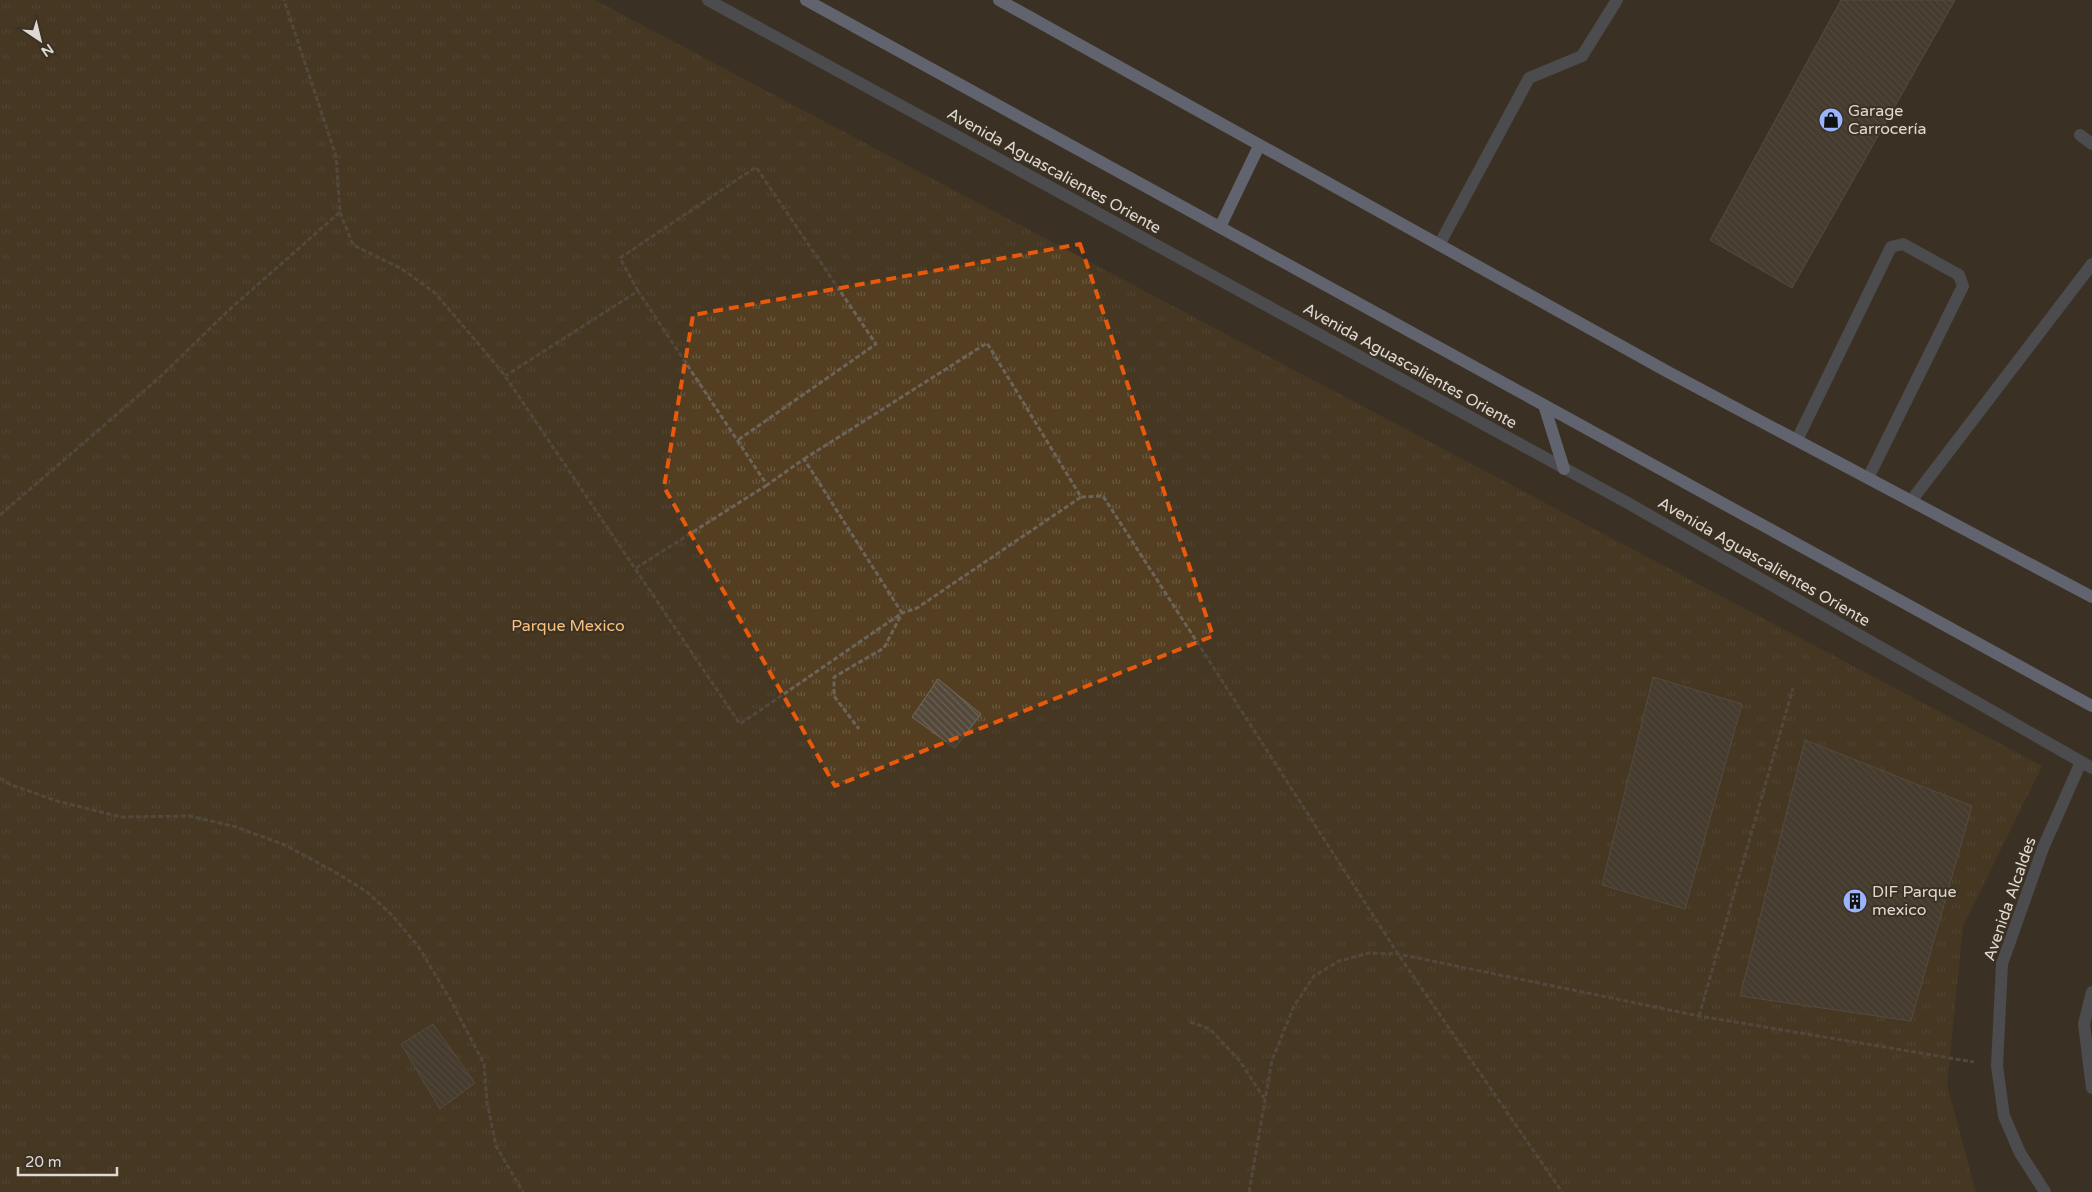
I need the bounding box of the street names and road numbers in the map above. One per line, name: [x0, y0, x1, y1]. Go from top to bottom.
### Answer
street label: Avenida Aguascalientes Oriente: [943, 104, 1165, 238]
street label: Avenida Aguascalientes Oriente: [1299, 299, 1521, 433]
street label: Avenida Aguascalientes Oriente: [1654, 493, 1874, 631]
street label: Avenida Alcaldes: [1979, 834, 2041, 964]

